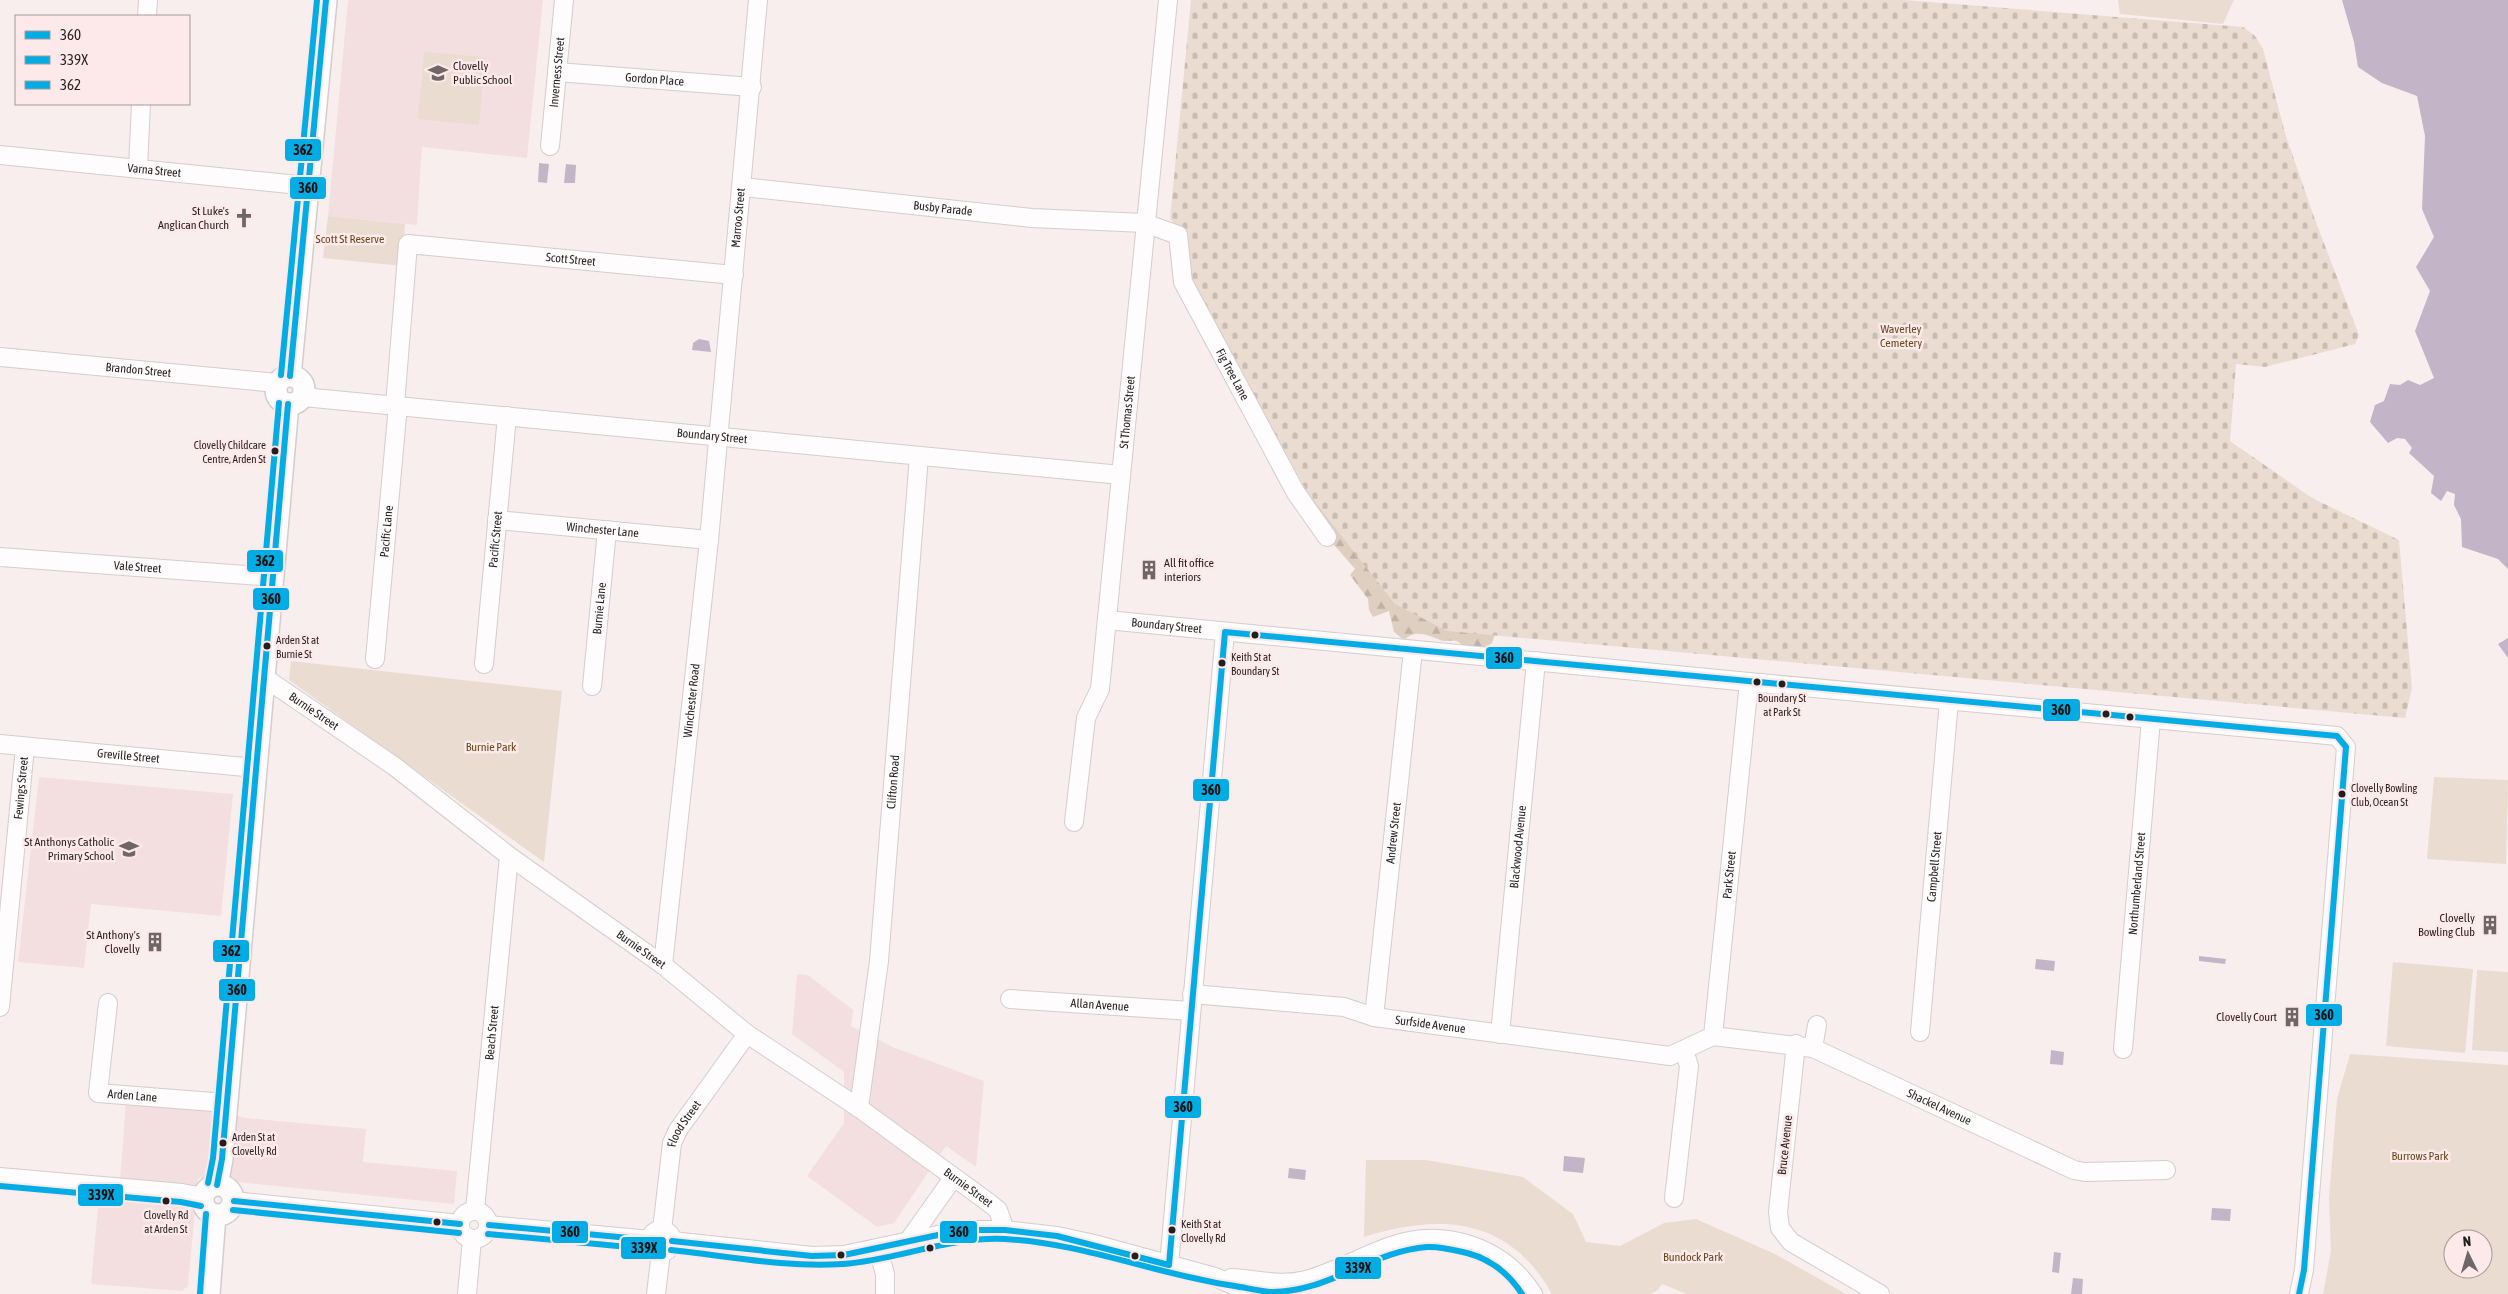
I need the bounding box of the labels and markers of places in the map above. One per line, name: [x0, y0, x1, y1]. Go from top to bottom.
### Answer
place label: Clovelly Public School: [453, 59, 513, 87]
school or university icon: Clovelly Public School: [427, 62, 449, 84]
place label: St Luke's Anglican Church: [158, 204, 229, 232]
church icon: St Luke's Anglican Church: [233, 207, 255, 229]
place label: Clovelly Childcare Centre, Arden St: [194, 439, 266, 465]
marker: Clovelly Childcare Centre, Arden St: [270, 446, 280, 456]
place label: All fit office interiors: [1164, 556, 1214, 584]
building icon: All fit office interiors: [1138, 559, 1160, 581]
unlabelled marker: [1250, 630, 1260, 640]
place label: Arden St at Burnie St: [276, 634, 319, 660]
marker: Arden St at Burnie St: [262, 641, 272, 651]
place label: Keith St at Boundary St: [1231, 651, 1279, 677]
marker: Keith St at Boundary St: [1217, 658, 1227, 668]
unlabelled marker: [1752, 677, 1762, 687]
marker: Boundary St at Park St: [1777, 679, 1787, 689]
place label: Boundary St at Park St: [1758, 692, 1806, 718]
unlabelled marker: [2101, 709, 2111, 719]
unlabelled marker: [2125, 712, 2135, 722]
place label: Clovelly Bowling Club, Ocean St: [2351, 782, 2418, 808]
marker: Clovelly Bowling Club, Ocean St: [2337, 789, 2347, 799]
place label: St Anthonys Catholic Primary School: [24, 835, 115, 863]
school or university icon: St Anthonys Catholic Primary School: [118, 838, 140, 860]
place label: Clovelly Bowling Club: [2418, 911, 2475, 939]
building icon: Clovelly Bowling Club: [2479, 914, 2501, 936]
place label: St Anthony's Clovelly: [86, 928, 140, 956]
building icon: St Anthony's Clovelly: [144, 931, 166, 953]
building icon: Clovelly Court: [2281, 1006, 2303, 1028]
place label: Clovelly Court: [2216, 1010, 2278, 1024]
place label: Arden St at Clovelly Rd: [232, 1131, 277, 1157]
marker: Arden St at Clovelly Rd: [218, 1138, 228, 1148]
marker: Clovelly Rd at Arden St: [161, 1196, 171, 1206]
place label: Clovelly Rd at Arden St: [144, 1209, 188, 1235]
unlabelled marker: [432, 1217, 442, 1227]
place label: Keith St at Clovelly Rd: [1181, 1218, 1226, 1244]
marker: Keith St at Clovelly Rd: [1167, 1225, 1177, 1235]
unlabelled marker: [925, 1243, 935, 1253]
unlabelled marker: [836, 1250, 846, 1260]
unlabelled marker: [1130, 1251, 1140, 1261]

